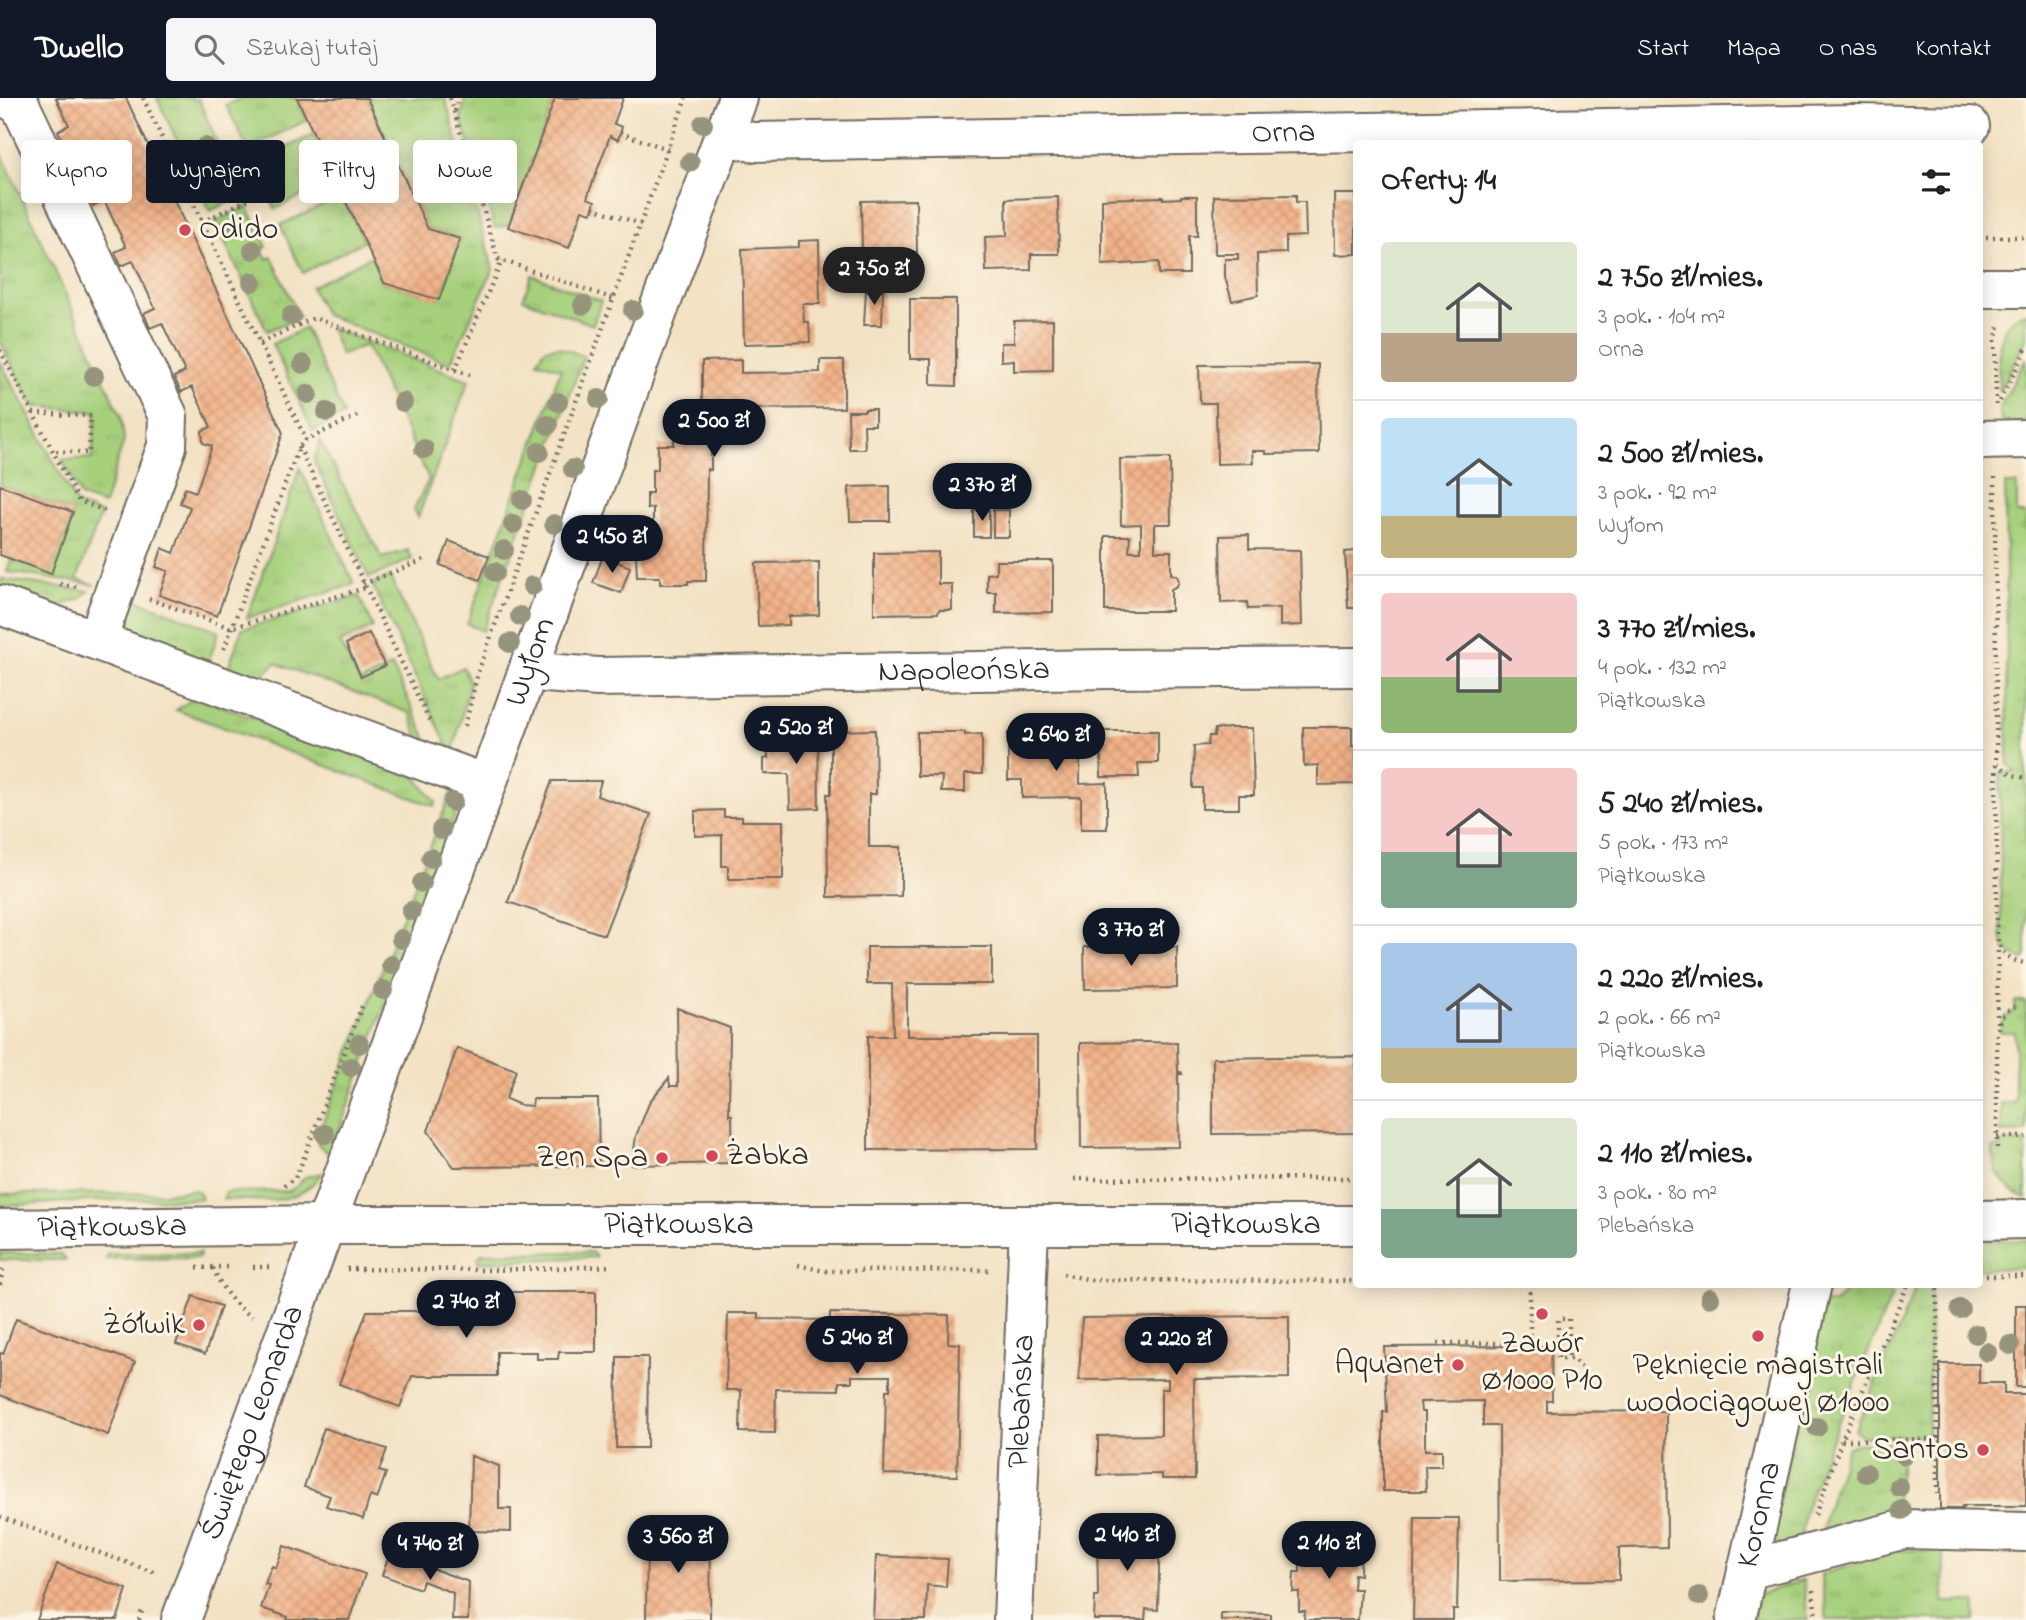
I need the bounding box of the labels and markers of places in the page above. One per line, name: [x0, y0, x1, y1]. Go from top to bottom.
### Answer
place label: Odido: [199, 207, 278, 254]
marker: Odido: [177, 222, 193, 238]
pin: 2 750 zł: [802, 248, 946, 307]
pin: 2 500 zł: [642, 400, 786, 459]
pin: 2 370 zł: [910, 464, 1054, 523]
pin: 2 450 zł: [540, 516, 684, 575]
pin: 2 520 zł: [724, 706, 868, 766]
pin: 2 640 zł: [984, 714, 1128, 773]
pin: 3 770 zł: [1059, 908, 1203, 968]
place label: Żabka: [726, 1133, 809, 1180]
place label: Zen Spa: [536, 1135, 648, 1182]
marker: Żabka: [704, 1148, 720, 1164]
marker: Zen Spa: [654, 1150, 670, 1166]
pin: 2 740 zł: [394, 1280, 538, 1340]
place label: Żółwik: [103, 1302, 186, 1349]
marker: Zawór Ø1000 P10: [1534, 1306, 1550, 1322]
pin: 5 240 zł: [785, 1316, 929, 1376]
marker: Żółwik: [191, 1317, 207, 1333]
pin: 2 220 zł: [1104, 1318, 1248, 1377]
place label: Zawór Ø1000 P10: [1481, 1321, 1603, 1405]
marker: Pęknięcie magistrali wodociągowej Ø1000: [1750, 1328, 1766, 1344]
place label: Aquanet: [1335, 1342, 1444, 1389]
place label: Pęknięcie magistrali wodociągowej Ø1000: [1627, 1343, 1889, 1427]
marker: Aquanet: [1450, 1357, 1466, 1373]
place label: Santos: [1872, 1427, 1969, 1474]
marker: Santos: [1975, 1442, 1991, 1458]
pin: 2 410 zł: [1055, 1514, 1199, 1573]
pin: 3 560 zł: [606, 1516, 750, 1575]
pin: 4 740 zł: [358, 1522, 502, 1582]
pin: 2 110 zł: [1257, 1522, 1401, 1581]

